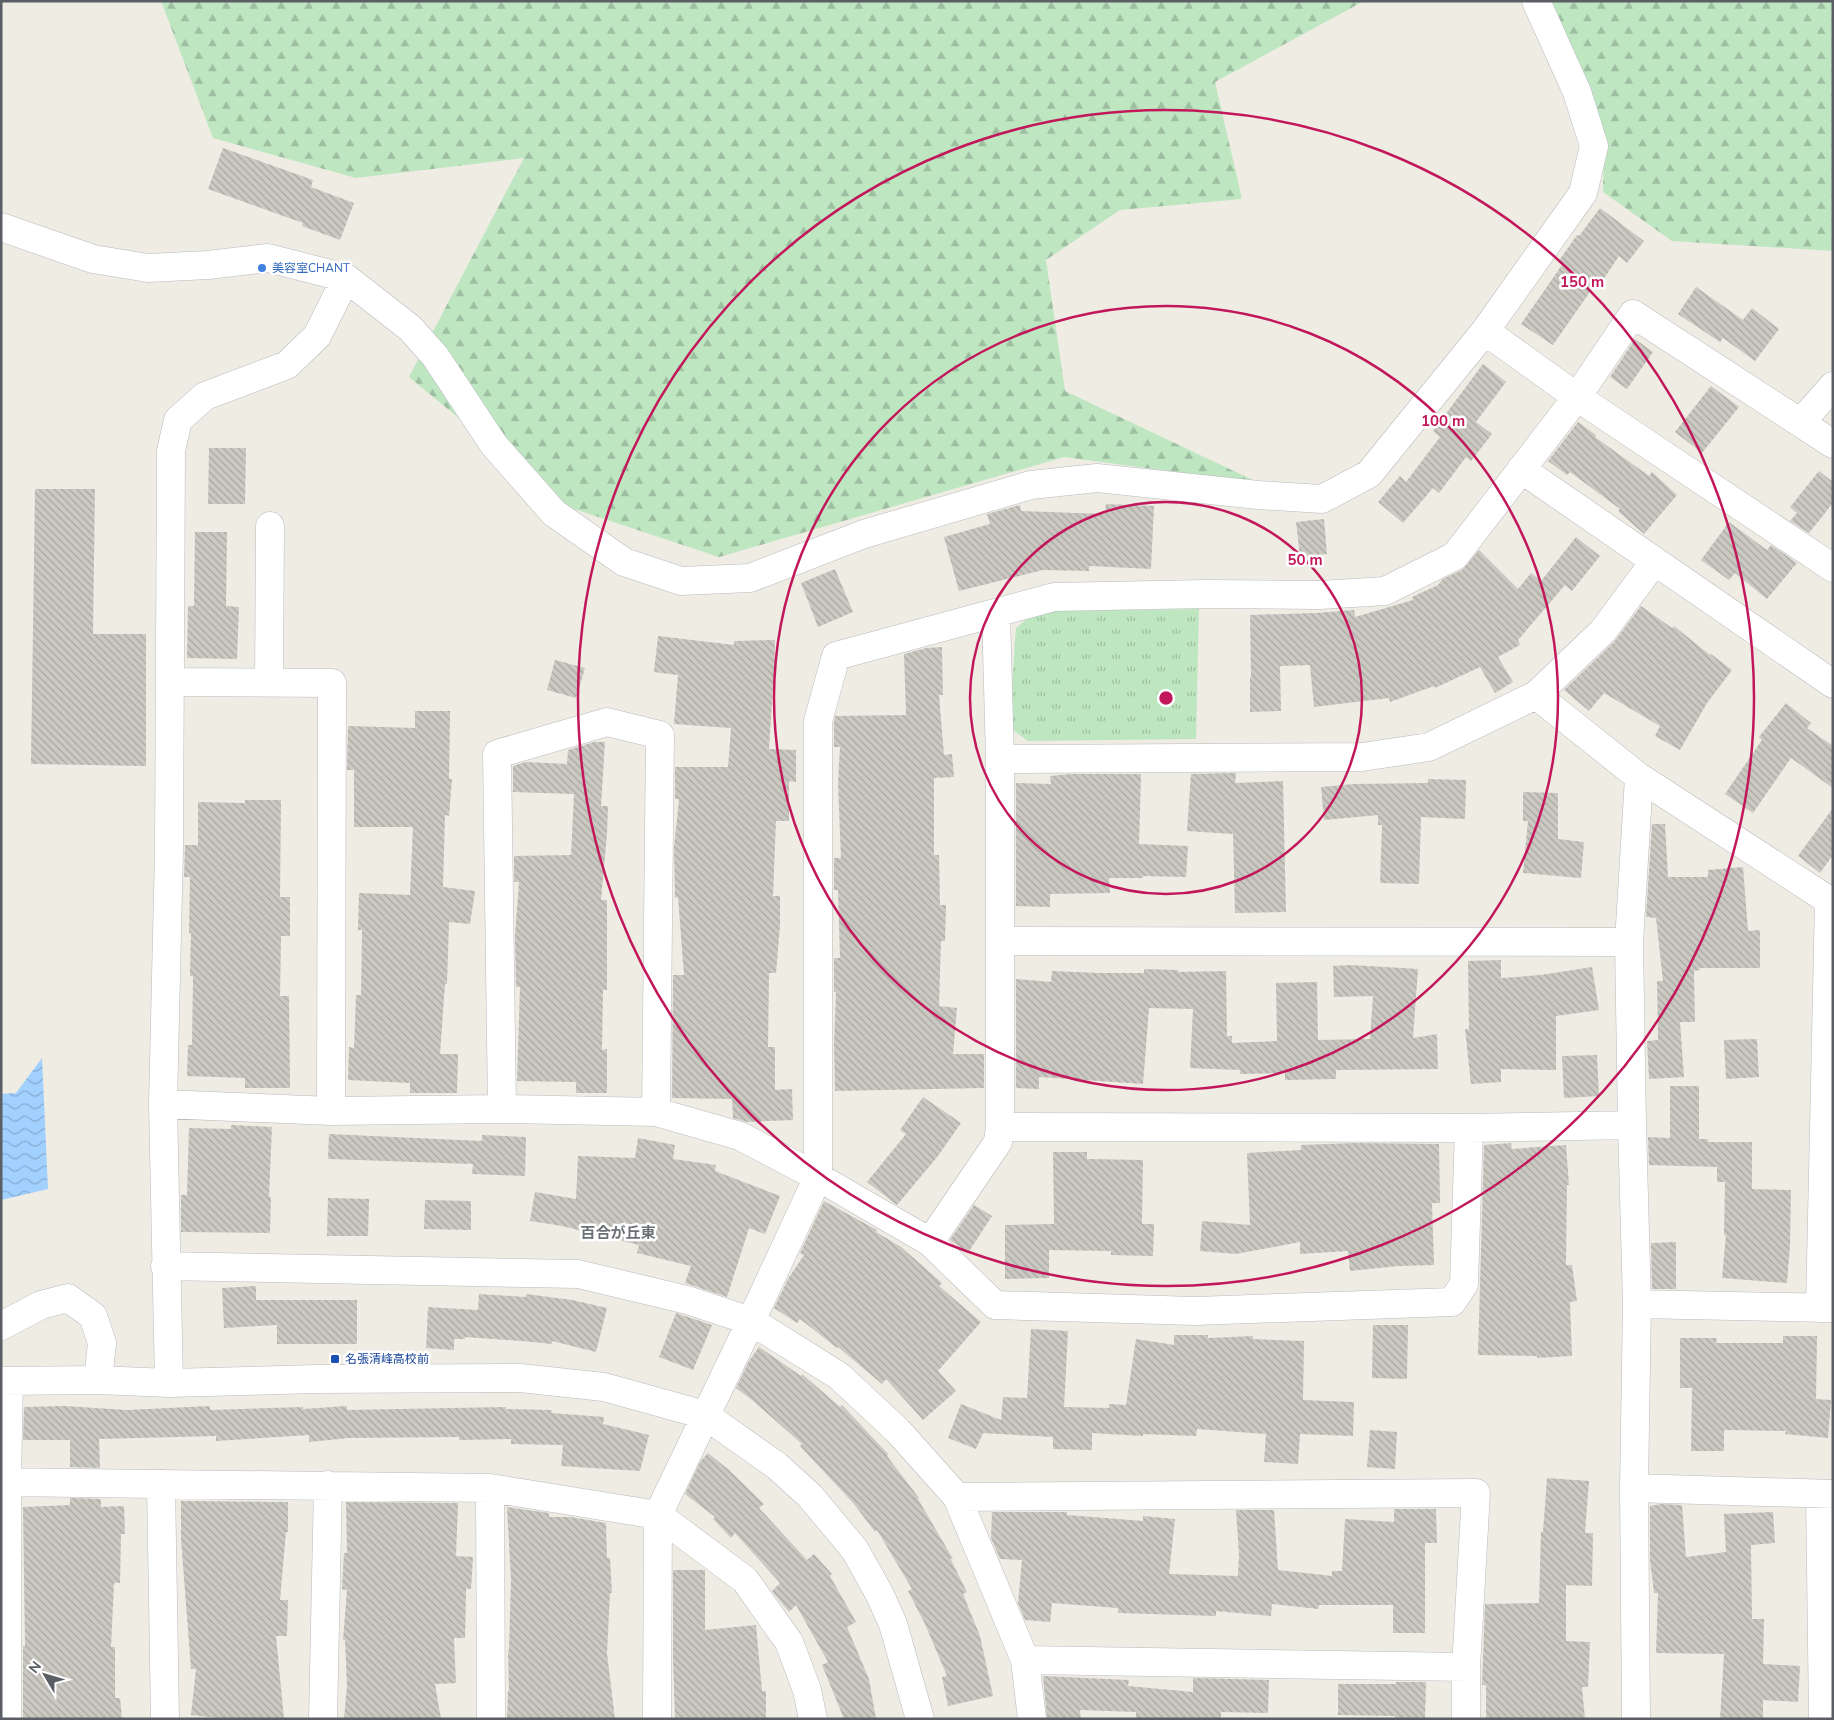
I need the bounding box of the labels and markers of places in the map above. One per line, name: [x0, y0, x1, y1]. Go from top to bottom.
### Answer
place label: 美容室CHANT: [272, 260, 351, 276]
marker: 美容室CHANT: [256, 262, 268, 274]
centre of rings: [1157, 689, 1175, 707]
place label: 名張清峰高校前: [345, 1351, 429, 1367]
marker: 名張清峰高校前: [329, 1353, 341, 1365]

